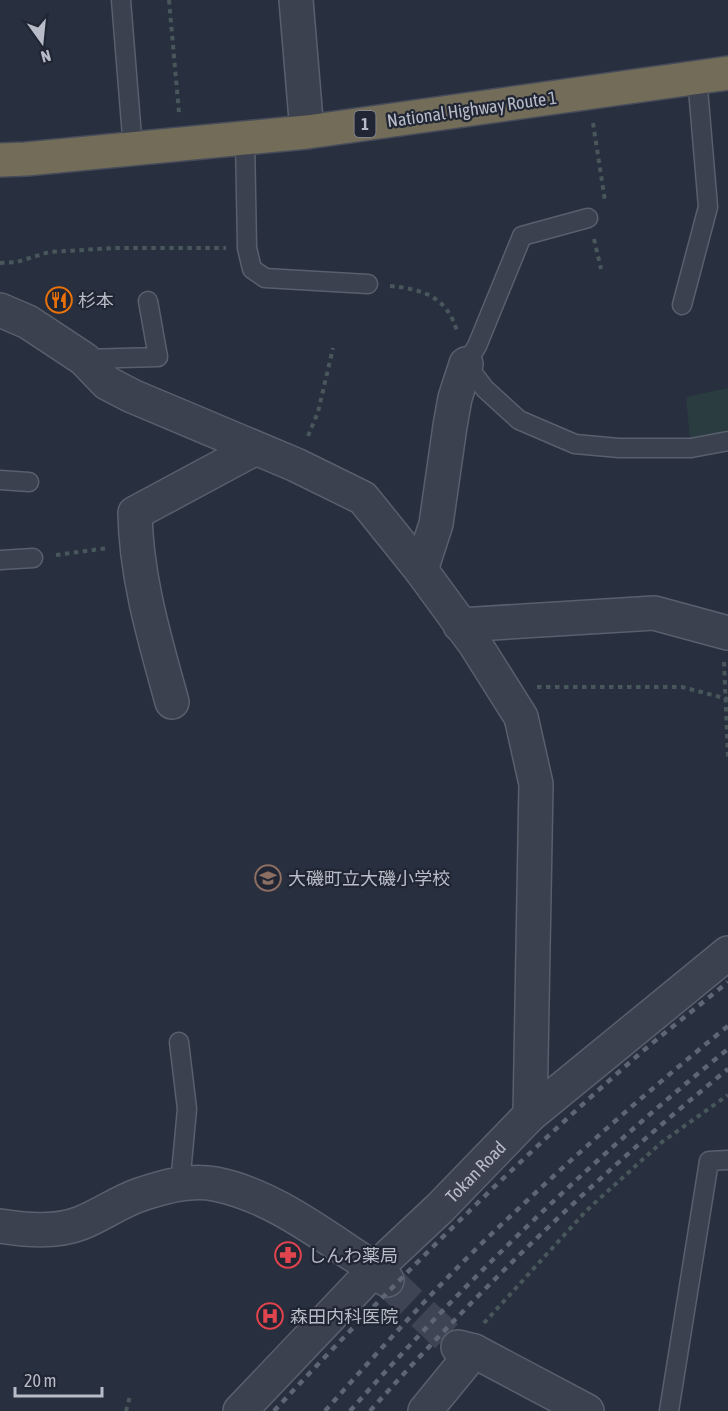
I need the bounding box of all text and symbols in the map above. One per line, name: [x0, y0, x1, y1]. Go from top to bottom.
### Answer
north arrow: [12, 12, 72, 72]
text: N: [39, 47, 53, 66]
street label: National Highway Route 1: [386, 87, 558, 131]
road number: 1: [354, 111, 376, 137]
restaurant icon: 杉本: [44, 285, 74, 315]
place label: 杉本: [78, 290, 114, 311]
school or university icon: 大磯町立大磯小学校: [253, 863, 283, 893]
place label: 大磯町立大磯小学校: [288, 868, 450, 889]
street label: Tokan Road: [441, 1136, 510, 1206]
pharmacy icon: しんわ薬局: [273, 1240, 303, 1270]
place label: しんわ薬局: [308, 1245, 398, 1266]
hospital icon: 森田内科医院: [255, 1301, 285, 1331]
place label: 森田内科医院: [290, 1306, 398, 1327]
scale bar: [15, 1360, 102, 1398]
text: 20 m: [24, 1370, 56, 1391]

